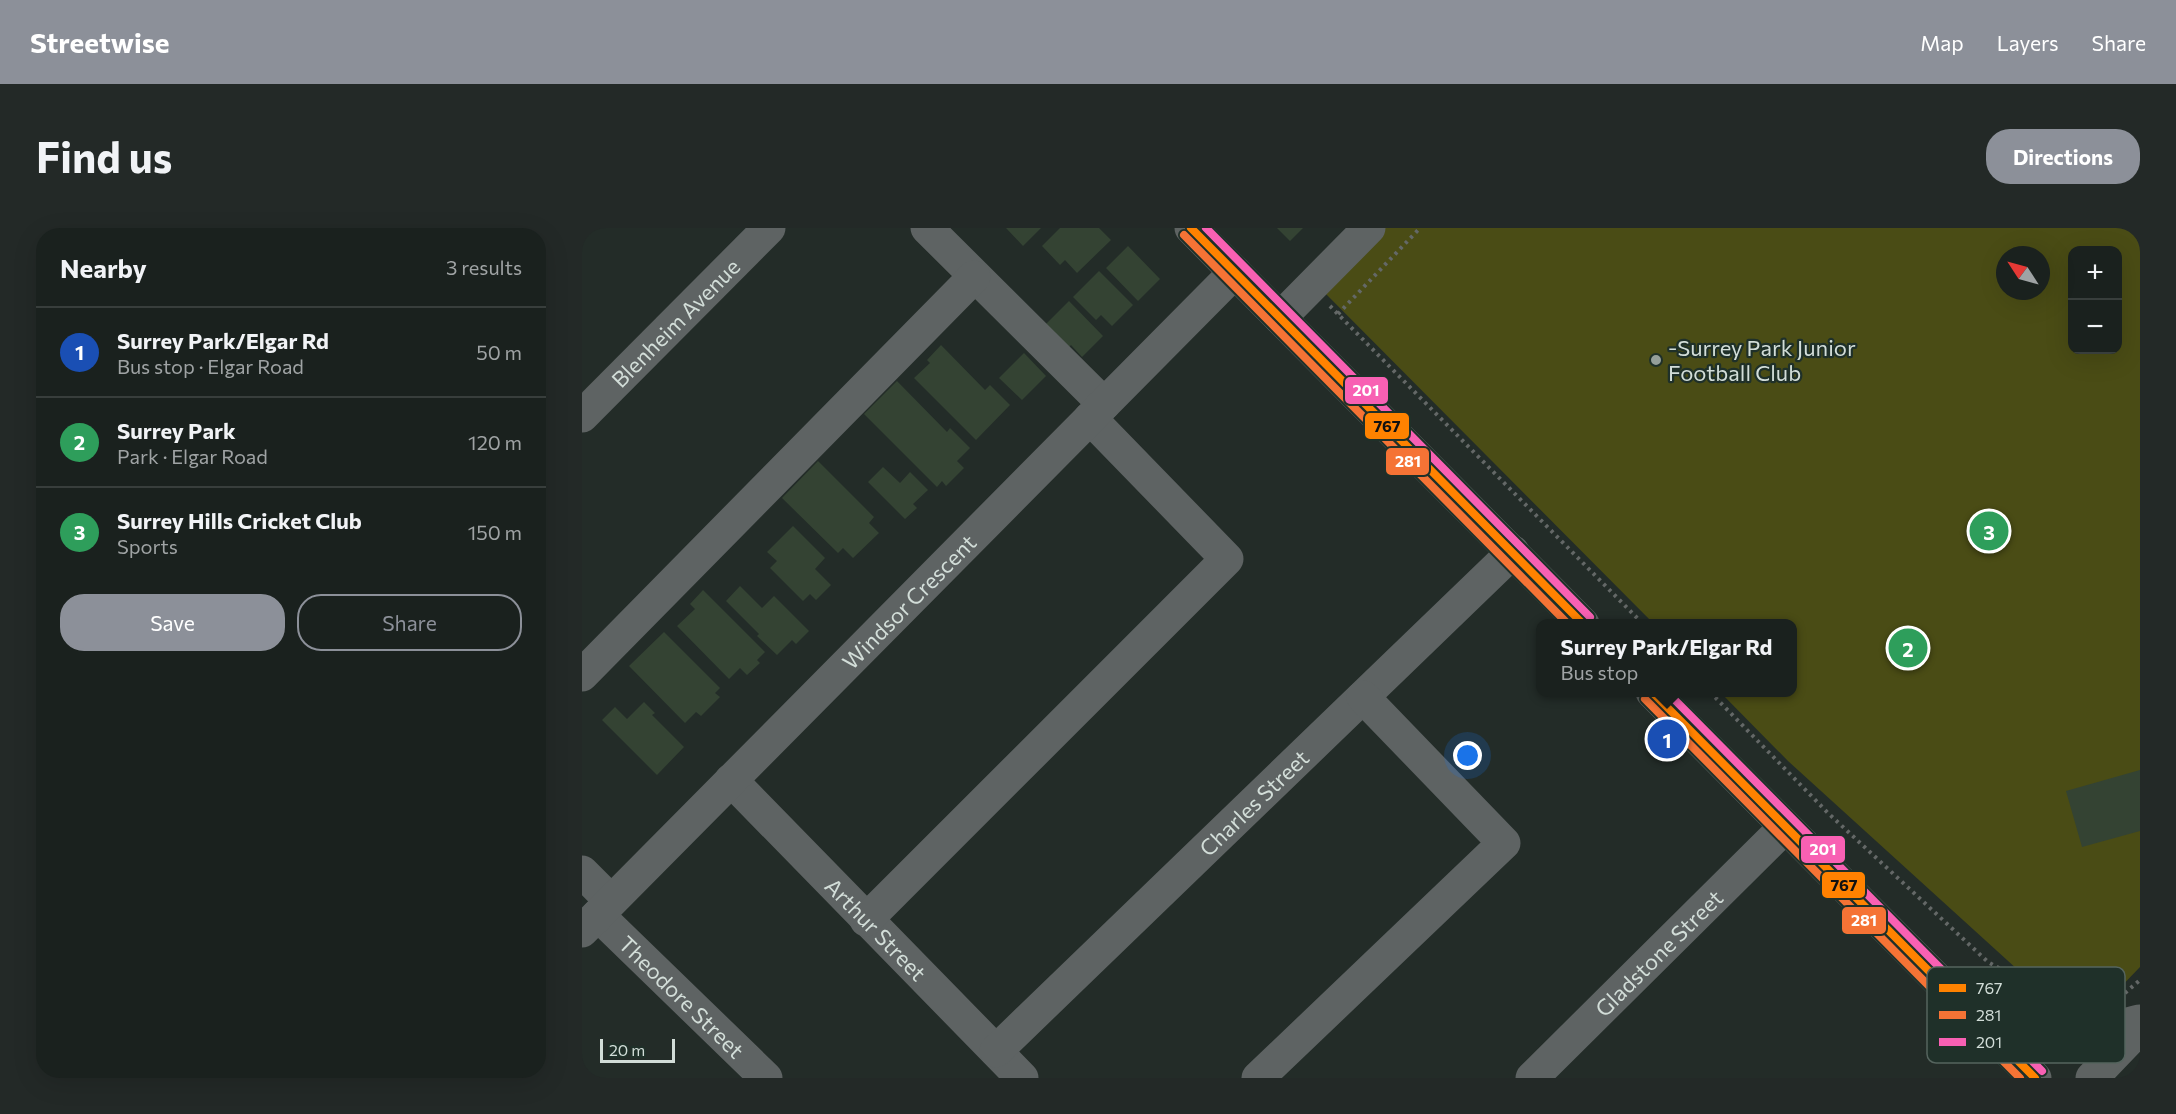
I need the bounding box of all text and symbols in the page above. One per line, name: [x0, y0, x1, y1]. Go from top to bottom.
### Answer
text: Streetwise: [30, 25, 170, 59]
text: Map: [1920, 30, 1964, 55]
text: Layers: [1997, 30, 2059, 55]
text: Share: [2092, 30, 2146, 55]
button: Directions: [1986, 129, 2140, 184]
text: Find us: [36, 130, 172, 182]
north arrow: [1996, 246, 2050, 300]
map controls: [2068, 246, 2122, 354]
button: +: [2068, 246, 2122, 300]
text: Nearby: [60, 252, 147, 283]
street label: Blenheim Avenue: [605, 252, 745, 392]
text: 3 results: [446, 255, 522, 279]
button: −: [2068, 300, 2122, 354]
text: Surrey Park/Elgar Rd: [117, 327, 329, 354]
place label: -Surrey Park Junior Football Club: [1668, 334, 1856, 386]
text: 1: [75, 340, 84, 364]
text: 50 m: [476, 340, 522, 364]
marker: -Surrey Park Junior Football Club: [1649, 353, 1663, 367]
text: Bus stop · Elgar Road: [117, 354, 304, 378]
line badge: 201: [1344, 376, 1389, 405]
text: 201: [1353, 380, 1379, 399]
line badge: 767: [1364, 412, 1410, 440]
text: 767: [1373, 416, 1401, 435]
text: Surrey Park: [117, 417, 236, 444]
text: 2: [74, 430, 85, 454]
text: 120 m: [468, 430, 522, 454]
text: Park · Elgar Road: [117, 444, 268, 468]
line badge: 281: [1385, 447, 1430, 476]
text: 281: [1395, 451, 1421, 470]
text: Surrey Hills Cricket Club: [117, 507, 362, 534]
pin: 3: [1970, 508, 2008, 554]
text: 3: [74, 520, 85, 544]
text: 150 m: [468, 520, 522, 544]
street label: Windsor Crescent: [836, 528, 981, 674]
text: Sports: [117, 534, 178, 558]
button: Save: [60, 594, 285, 651]
button: Share: [297, 594, 522, 651]
popup: [1536, 619, 1797, 697]
pin: 2: [1888, 626, 1928, 670]
text: Surrey Park/Elgar Rd: [1561, 633, 1772, 660]
text: Bus stop: [1561, 660, 1638, 684]
pin: 1: [1648, 716, 1686, 762]
your location: [1453, 741, 1482, 770]
street label: Charles Street: [1193, 743, 1314, 861]
line badge: 201: [1800, 835, 1846, 864]
text: 201: [1810, 839, 1836, 858]
line badge: 767: [1821, 871, 1866, 899]
street label: Arthur Street: [820, 872, 932, 986]
text: 767: [1830, 875, 1858, 894]
street label: Gladstone Street: [1589, 884, 1728, 1022]
line badge: 281: [1841, 906, 1887, 935]
text: 281: [1851, 910, 1877, 929]
street label: Theodore Street: [614, 930, 750, 1063]
legend: [1927, 967, 2125, 1063]
text: 767: [1976, 978, 2003, 997]
text: 281: [1976, 1005, 2001, 1024]
text: 201: [1976, 1032, 2002, 1051]
scale bar: [600, 1036, 675, 1064]
text: 20 m: [609, 1040, 645, 1059]

